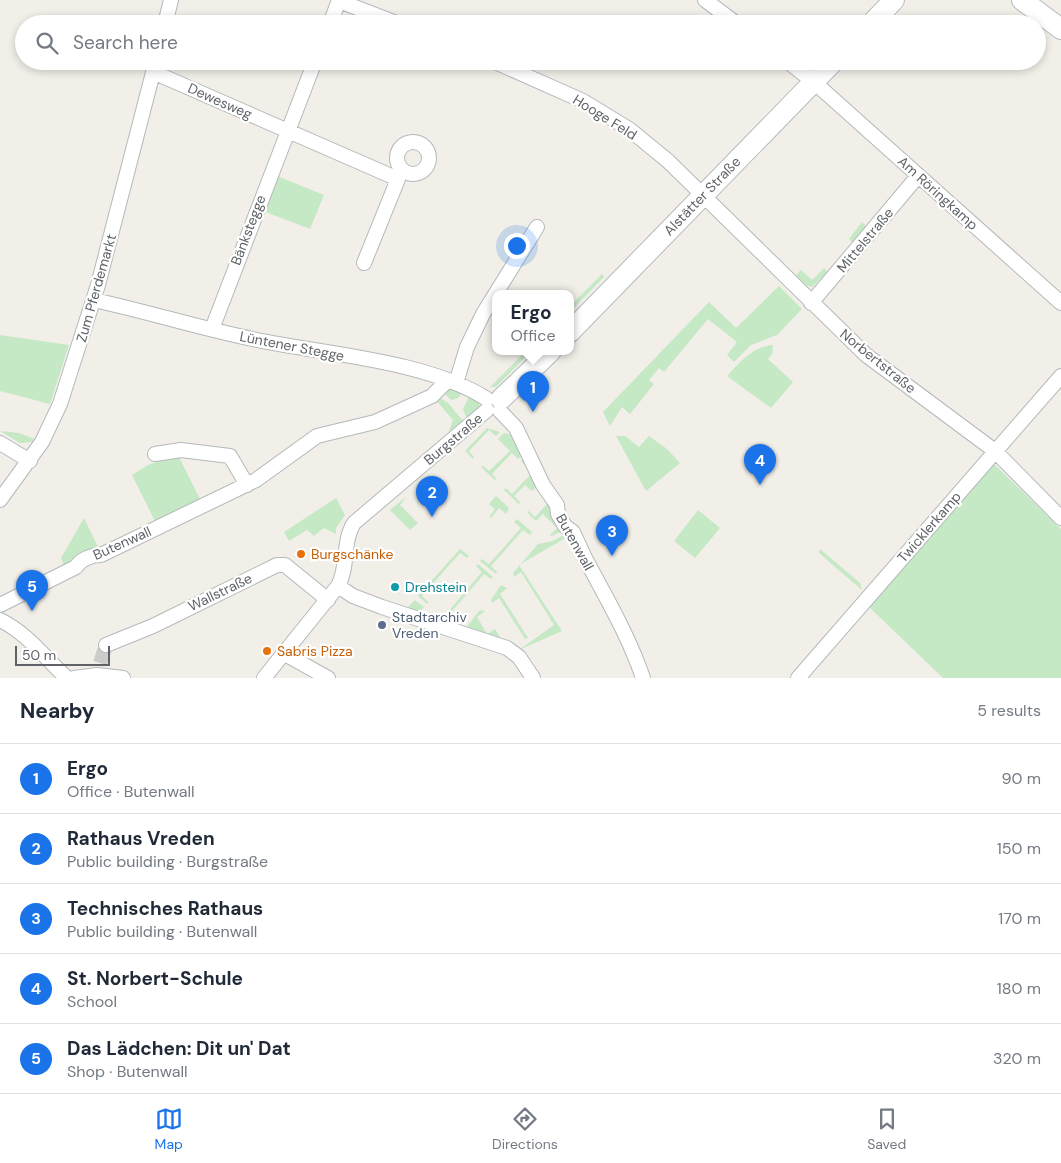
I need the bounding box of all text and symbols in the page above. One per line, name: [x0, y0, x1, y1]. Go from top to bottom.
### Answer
search box: [15, 15, 1046, 70]
icon: search: [33, 29, 61, 57]
text: Search here: [73, 30, 178, 55]
street label: Dewesweg: [185, 79, 255, 123]
street label: Hooge Feld: [570, 90, 640, 144]
street label: Am Röringkamp: [894, 152, 982, 234]
street label: Alstätter Straße: [660, 153, 744, 239]
street label: Bänkstegge: [226, 192, 270, 268]
street label: Mittelstraße: [833, 204, 897, 276]
street label: Zum Pferdemarkt: [72, 232, 120, 344]
your location: [504, 233, 530, 259]
popup: [492, 290, 574, 355]
text: Ergo: [510, 300, 552, 325]
text: Office: [510, 325, 556, 346]
street label: Norbertstraße: [836, 325, 920, 397]
street label: Lüntener Stegge: [238, 327, 346, 365]
pin: 1: [517, 371, 549, 412]
street label: Burgstraße: [420, 409, 486, 469]
pin: 4: [744, 444, 776, 485]
pin: 2: [416, 476, 448, 517]
street label: Twicklerkamp: [893, 488, 965, 566]
street label: Butenwall: [552, 511, 598, 573]
pin: 3: [596, 515, 628, 556]
street label: Butenwall: [90, 522, 154, 564]
place label: Burgschänke: [311, 545, 394, 563]
marker: Burgschänke: [295, 548, 307, 560]
street label: Wallstraße: [185, 569, 255, 615]
pin: 5: [16, 570, 48, 611]
place label: Drehstein: [405, 578, 467, 596]
marker: Drehstein: [389, 581, 401, 593]
place label: Stadtarchiv Vreden: [392, 608, 467, 642]
marker: Stadtarchiv Vreden: [376, 619, 388, 631]
place label: Sabris Pizza: [277, 642, 353, 660]
scale bar: [15, 643, 110, 666]
marker: Sabris Pizza: [261, 645, 273, 657]
text: 50 m: [22, 646, 56, 664]
text: Nearby: [20, 697, 94, 725]
text: 5 results: [977, 700, 1041, 721]
text: Ergo: [67, 756, 108, 781]
text: 1: [33, 768, 39, 789]
text: 90 m: [1001, 768, 1041, 789]
text: Office · Butenwall: [67, 781, 195, 802]
text: Rathaus Vreden: [67, 826, 215, 851]
text: 2: [31, 838, 41, 859]
text: 150 m: [997, 838, 1041, 859]
text: Public building · Burgstraße: [67, 851, 268, 872]
text: Technisches Rathaus: [67, 896, 263, 921]
text: 3: [31, 908, 41, 929]
text: 170 m: [998, 908, 1041, 929]
text: Public building · Butenwall: [67, 921, 257, 942]
text: St. Norbert-Schule: [67, 966, 243, 991]
text: 4: [31, 978, 41, 999]
text: 180 m: [997, 978, 1041, 999]
text: School: [67, 991, 117, 1012]
text: Das Lädchen: Dit un' Dat: [67, 1036, 291, 1061]
text: 5: [31, 1048, 41, 1069]
text: 320 m: [993, 1048, 1041, 1069]
text: Shop · Butenwall: [67, 1061, 188, 1082]
tab: Map: [155, 1105, 183, 1153]
tab: Directions: [492, 1105, 558, 1153]
tab: Saved: [867, 1105, 906, 1153]

